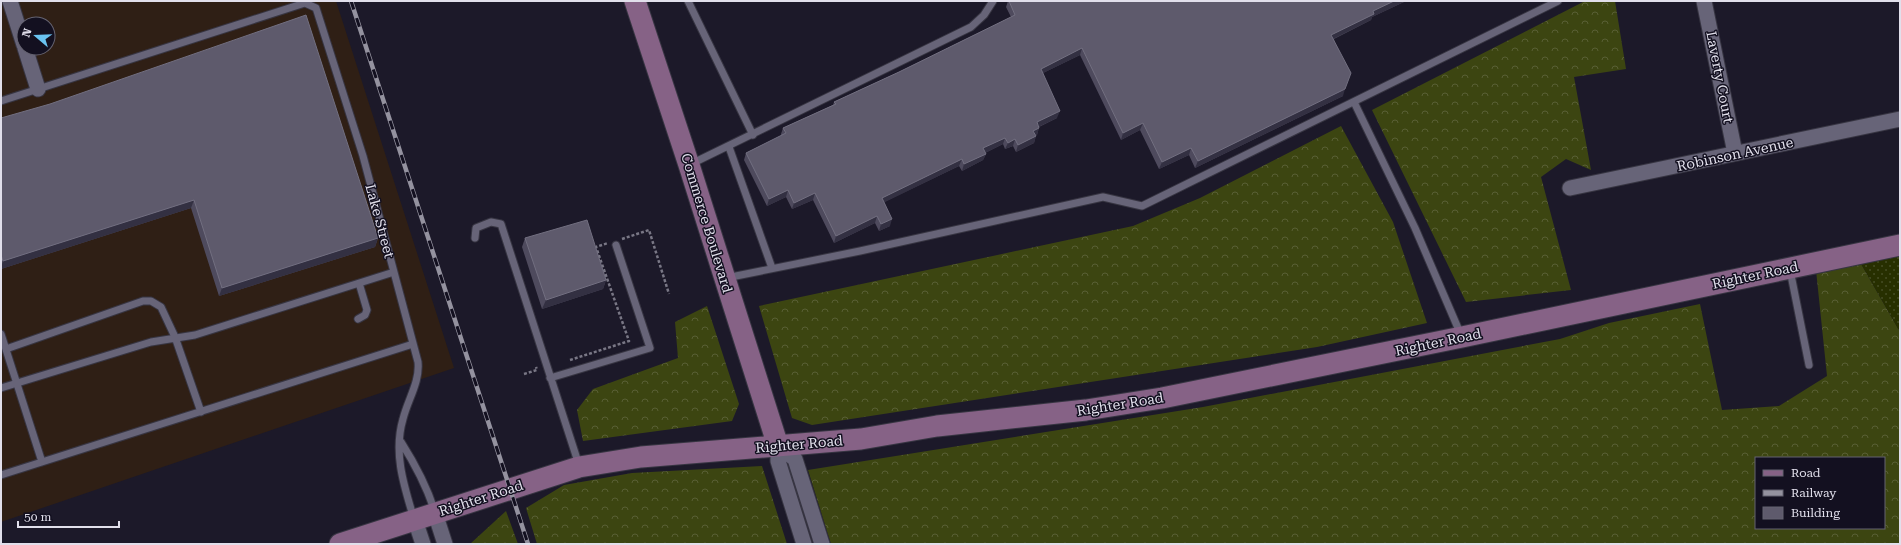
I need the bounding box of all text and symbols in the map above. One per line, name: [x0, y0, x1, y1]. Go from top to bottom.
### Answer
north arrow: [16, 16, 56, 56]
text: N: [19, 26, 35, 39]
street label: Laverty Court: [1703, 30, 1737, 124]
street label: Robinson Avenue: [1675, 134, 1795, 174]
street label: Commerce Boulevard: [678, 151, 736, 295]
street label: Lake Street: [362, 182, 398, 260]
street label: Righter Road: [1710, 258, 1800, 292]
street label: Righter Road: [1393, 325, 1483, 359]
street label: Righter Road: [1075, 389, 1165, 419]
street label: Righter Road: [755, 432, 843, 456]
legend: [1755, 457, 1885, 529]
text: Road: [1791, 466, 1821, 480]
street label: Righter Road: [437, 477, 525, 519]
text: Railway: [1791, 486, 1837, 500]
scale bar: [18, 503, 119, 529]
text: Building: [1791, 506, 1840, 520]
text: 50 m: [24, 510, 51, 524]

